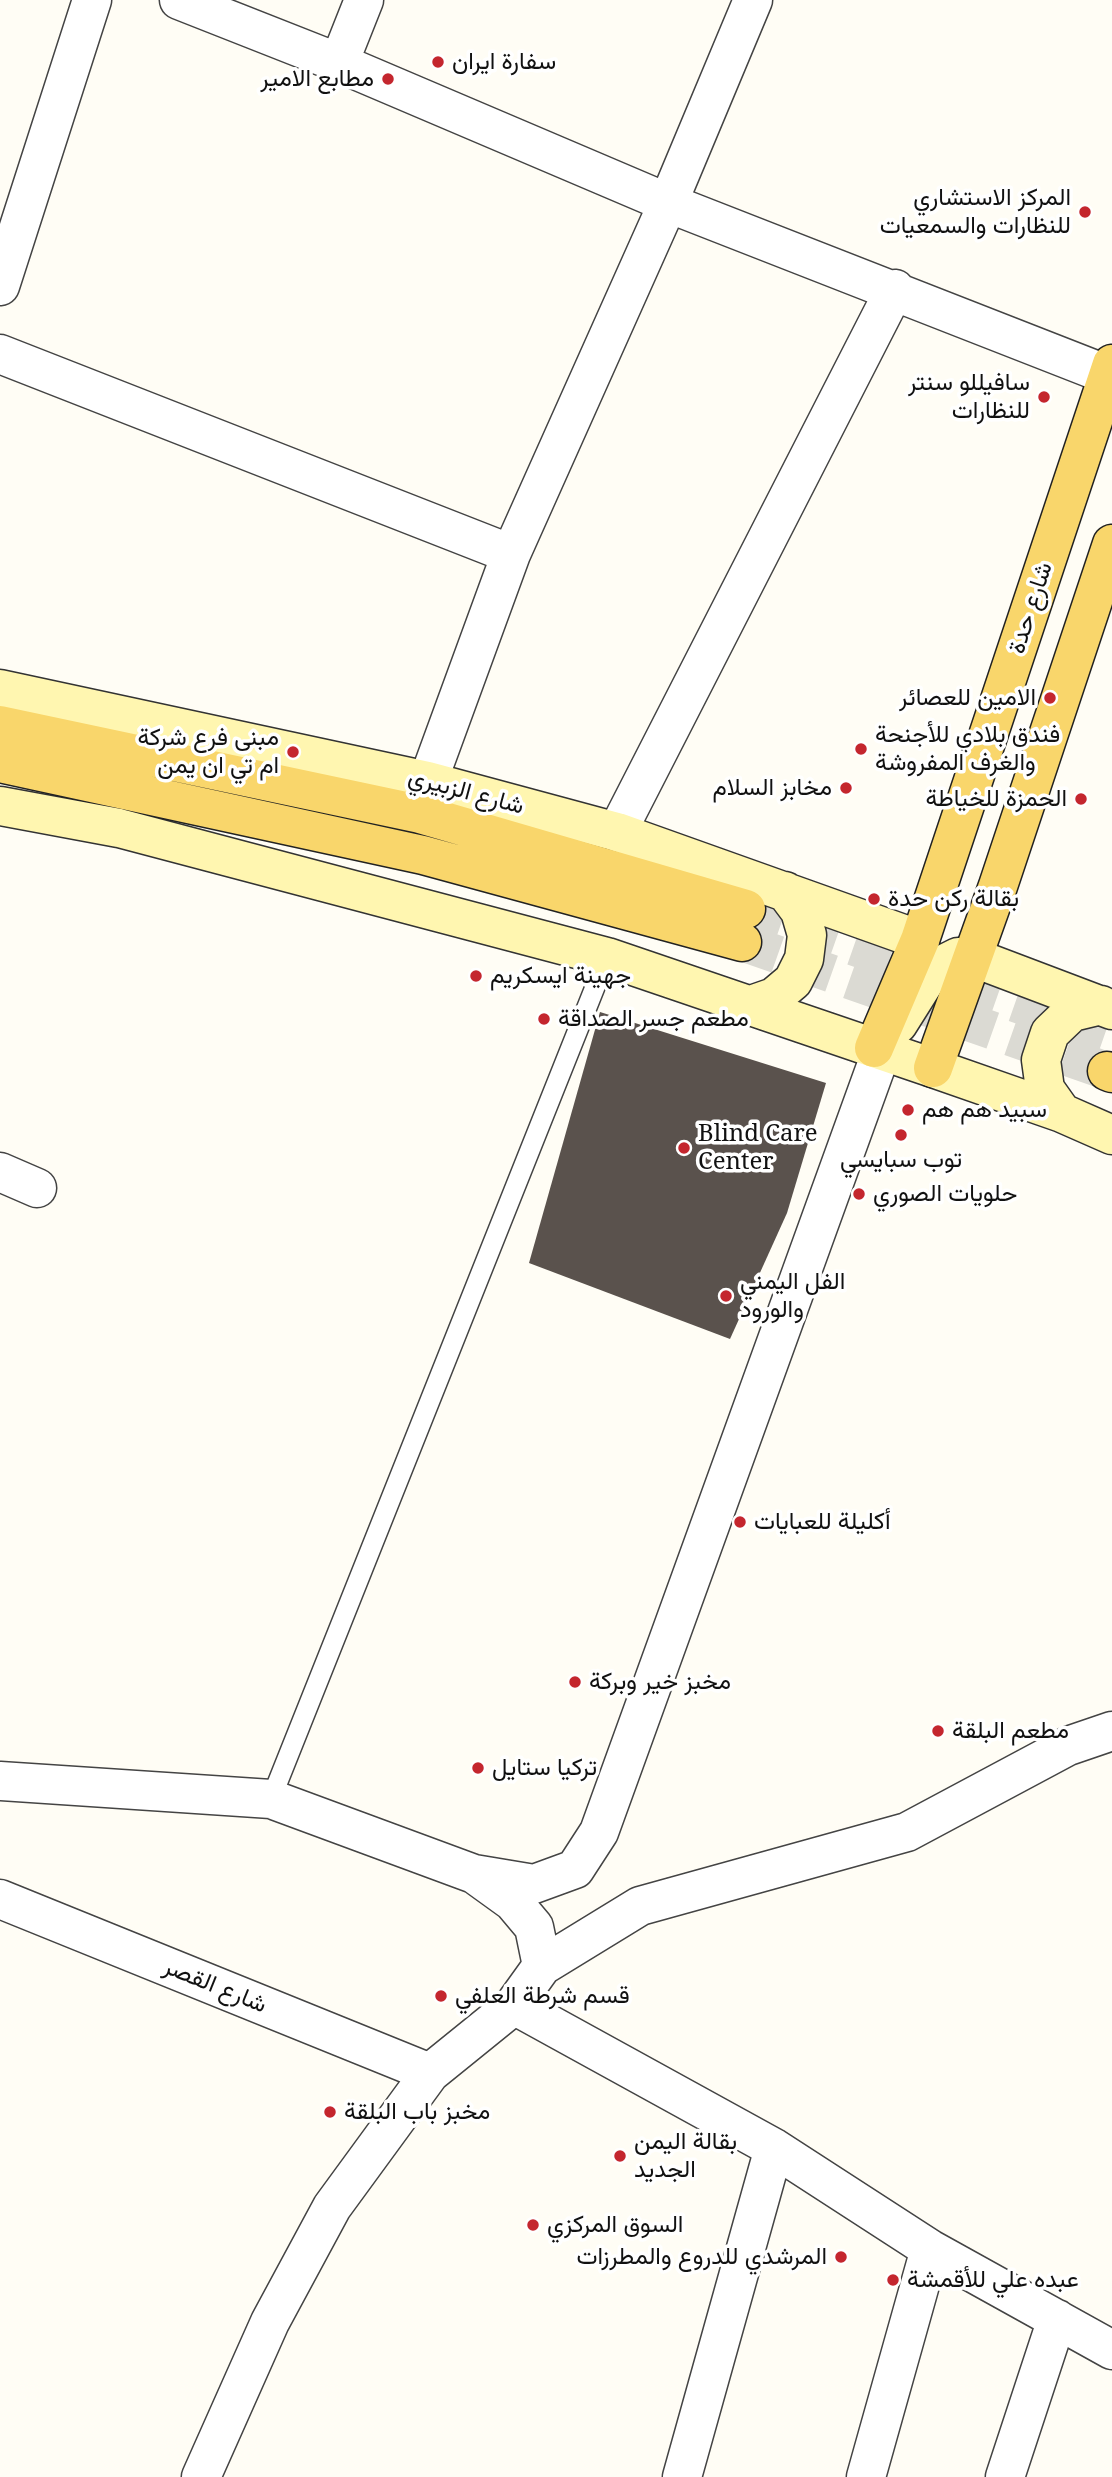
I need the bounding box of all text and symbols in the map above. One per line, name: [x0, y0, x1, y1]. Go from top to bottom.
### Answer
place label: سفارة ايران: [452, 48, 556, 76]
marker: سفارة ايران: [430, 54, 446, 70]
place label: مطابع الامير: [260, 65, 374, 93]
marker: مطابع الامير: [380, 71, 396, 87]
place label: المركز الاستشاري للنظارات والسمعيات: [880, 184, 1071, 240]
marker: المركز الاستشاري للنظارات والسمعيات: [1077, 204, 1093, 220]
place label: سافيللو سنتر للنظارات: [908, 369, 1030, 425]
marker: سافيللو سنتر للنظارات: [1036, 389, 1052, 405]
street label: شارع حدة: [1003, 559, 1059, 657]
place label: الامين للعصائر: [899, 684, 1036, 712]
marker: الامين للعصائر: [1042, 690, 1058, 706]
place label: فندق بلادي للأجنحة والغرف المفروشة: [875, 721, 1060, 777]
place label: مبنى فرع شركة ام تي ان يمن: [138, 724, 279, 780]
marker: فندق بلادي للأجنحة والغرف المفروشة: [853, 741, 869, 757]
marker: مبنى فرع شركة ام تي ان يمن: [285, 744, 301, 760]
street label: شارع الزبيري: [405, 763, 527, 821]
place label: مخابز السلام: [712, 774, 832, 802]
marker: مخابز السلام: [838, 780, 854, 796]
place label: الحمزة للخياطة: [926, 785, 1067, 813]
marker: الحمزة للخياطة: [1073, 791, 1089, 807]
place label: بقالة ركن حدة: [888, 885, 1019, 913]
marker: بقالة ركن حدة: [866, 891, 882, 907]
place label: جهينة ايسكريم: [490, 962, 631, 990]
marker: جهينة ايسكريم: [468, 968, 484, 984]
place label: مطعم جسر الصداقة: [558, 1005, 749, 1033]
marker: مطعم جسر الصداقة: [536, 1011, 552, 1027]
place label: سبيد هم هم: [922, 1096, 1047, 1124]
marker: سبيد هم هم: [900, 1102, 916, 1118]
place label: Blind Care Center: [698, 1120, 818, 1176]
marker: توب سبايسي: [893, 1127, 909, 1143]
marker: Blind Care Center: [676, 1140, 692, 1156]
place label: توب سبايسي: [840, 1146, 962, 1174]
place label: حلويات الصوري: [873, 1180, 1017, 1208]
marker: حلويات الصوري: [851, 1186, 867, 1202]
place label: الفل اليمني والورود: [740, 1268, 845, 1324]
marker: الفل اليمني والورود: [718, 1288, 734, 1304]
place label: أكليلة للعبايات: [754, 1508, 890, 1536]
marker: أكليلة للعبايات: [732, 1514, 748, 1530]
place label: مخبز خير وبركة: [589, 1668, 731, 1696]
marker: مخبز خير وبركة: [567, 1674, 583, 1690]
place label: مطعم البلقة: [952, 1717, 1069, 1745]
marker: مطعم البلقة: [930, 1723, 946, 1739]
place label: تركيا ستايل: [492, 1754, 597, 1782]
marker: تركيا ستايل: [470, 1760, 486, 1776]
street label: شارع القصر: [159, 1952, 271, 2020]
place label: قسم شرطة العلفي: [455, 1982, 630, 2010]
marker: قسم شرطة العلفي: [433, 1988, 449, 2004]
place label: مخبز باب البلقة: [344, 2098, 490, 2126]
marker: مخبز باب البلقة: [322, 2104, 338, 2120]
place label: بقالة اليمن الجديد: [634, 2128, 737, 2184]
marker: بقالة اليمن الجديد: [612, 2148, 628, 2164]
place label: السوق المركزي: [547, 2211, 683, 2239]
marker: السوق المركزي: [525, 2217, 541, 2233]
place label: المرشدي للدروع والمطرزات: [576, 2243, 827, 2271]
marker: المرشدي للدروع والمطرزات: [833, 2249, 849, 2265]
place label: عبده علي للأقمشة: [907, 2266, 1079, 2294]
marker: عبده علي للأقمشة: [885, 2272, 901, 2288]

